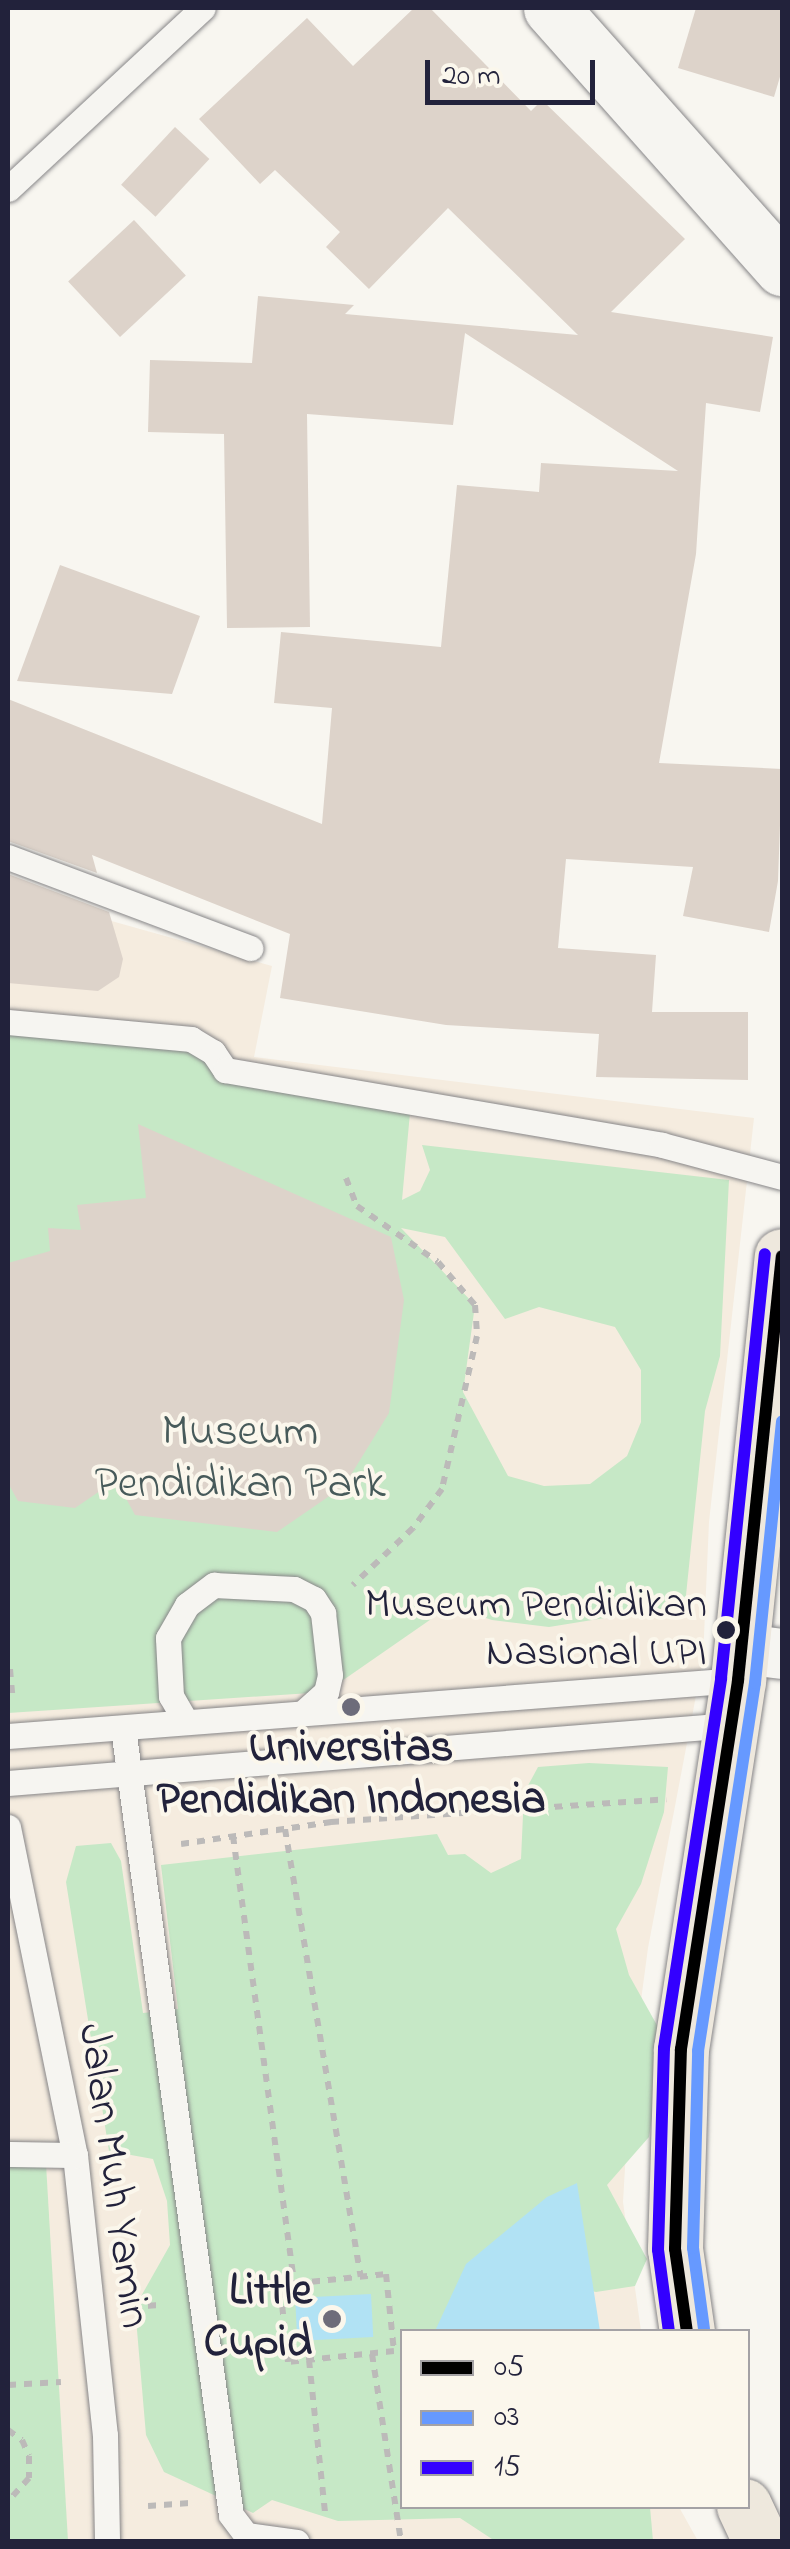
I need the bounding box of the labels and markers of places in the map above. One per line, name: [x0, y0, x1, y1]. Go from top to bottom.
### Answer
place label: Museum Pendidikan Nasional UPI: [365, 1581, 707, 1680]
marker: Museum Pendidikan Nasional UPI: [716, 1620, 736, 1640]
marker: Universitas Pendidikan Indonesia: [340, 1696, 362, 1718]
place label: Universitas Pendidikan Indonesia: [156, 1723, 546, 1829]
place label: Little Cupid: [204, 2266, 312, 2372]
marker: Little Cupid: [321, 2308, 343, 2330]

